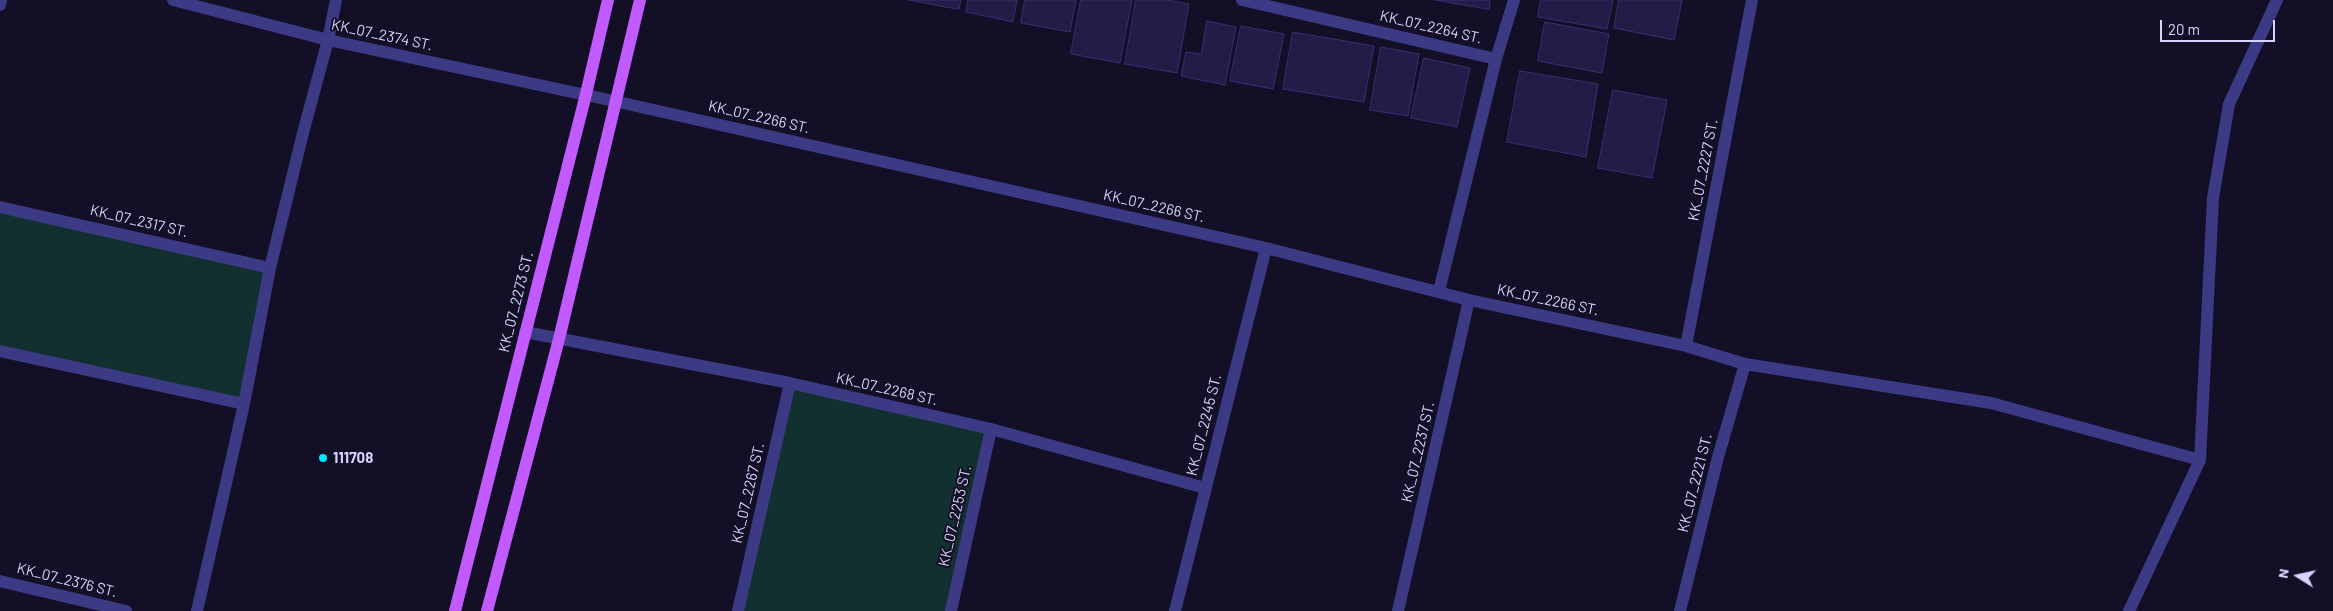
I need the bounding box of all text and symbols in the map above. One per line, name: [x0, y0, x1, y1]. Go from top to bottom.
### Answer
street label: KK_07_2264 ST.: [1378, 7, 1484, 47]
scale bar: [2163, 10, 2278, 42]
street label: KK_07_2374 ST.: [330, 15, 434, 55]
text: 20 m: [2168, 20, 2200, 38]
street label: KK_07_2266 ST.: [706, 97, 812, 137]
street label: KK_07_2227 ST.: [1684, 118, 1722, 222]
street label: KK_07_2266 ST.: [1101, 186, 1207, 226]
street label: KK_07_2317 ST.: [88, 201, 190, 241]
street label: KK_07_2273 ST.: [495, 250, 537, 354]
street label: KK_07_2266 ST.: [1495, 280, 1601, 320]
street label: KK_07_2268 ST.: [834, 369, 940, 409]
street label: KK_07_2245 ST.: [1183, 372, 1225, 478]
street label: KK_07_2237 ST.: [1398, 400, 1438, 504]
street label: KK_07_2221 ST.: [1674, 432, 1716, 534]
street label: KK_07_2267 ST.: [728, 441, 768, 545]
place label: 111708: [333, 449, 373, 467]
marker: 111708: [317, 452, 329, 464]
street label: KK_07_2253 ST.: [935, 463, 975, 569]
north arrow: [2273, 551, 2323, 601]
street label: KK_07_2376 ST.: [15, 559, 119, 601]
text: N: [2274, 567, 2292, 579]

